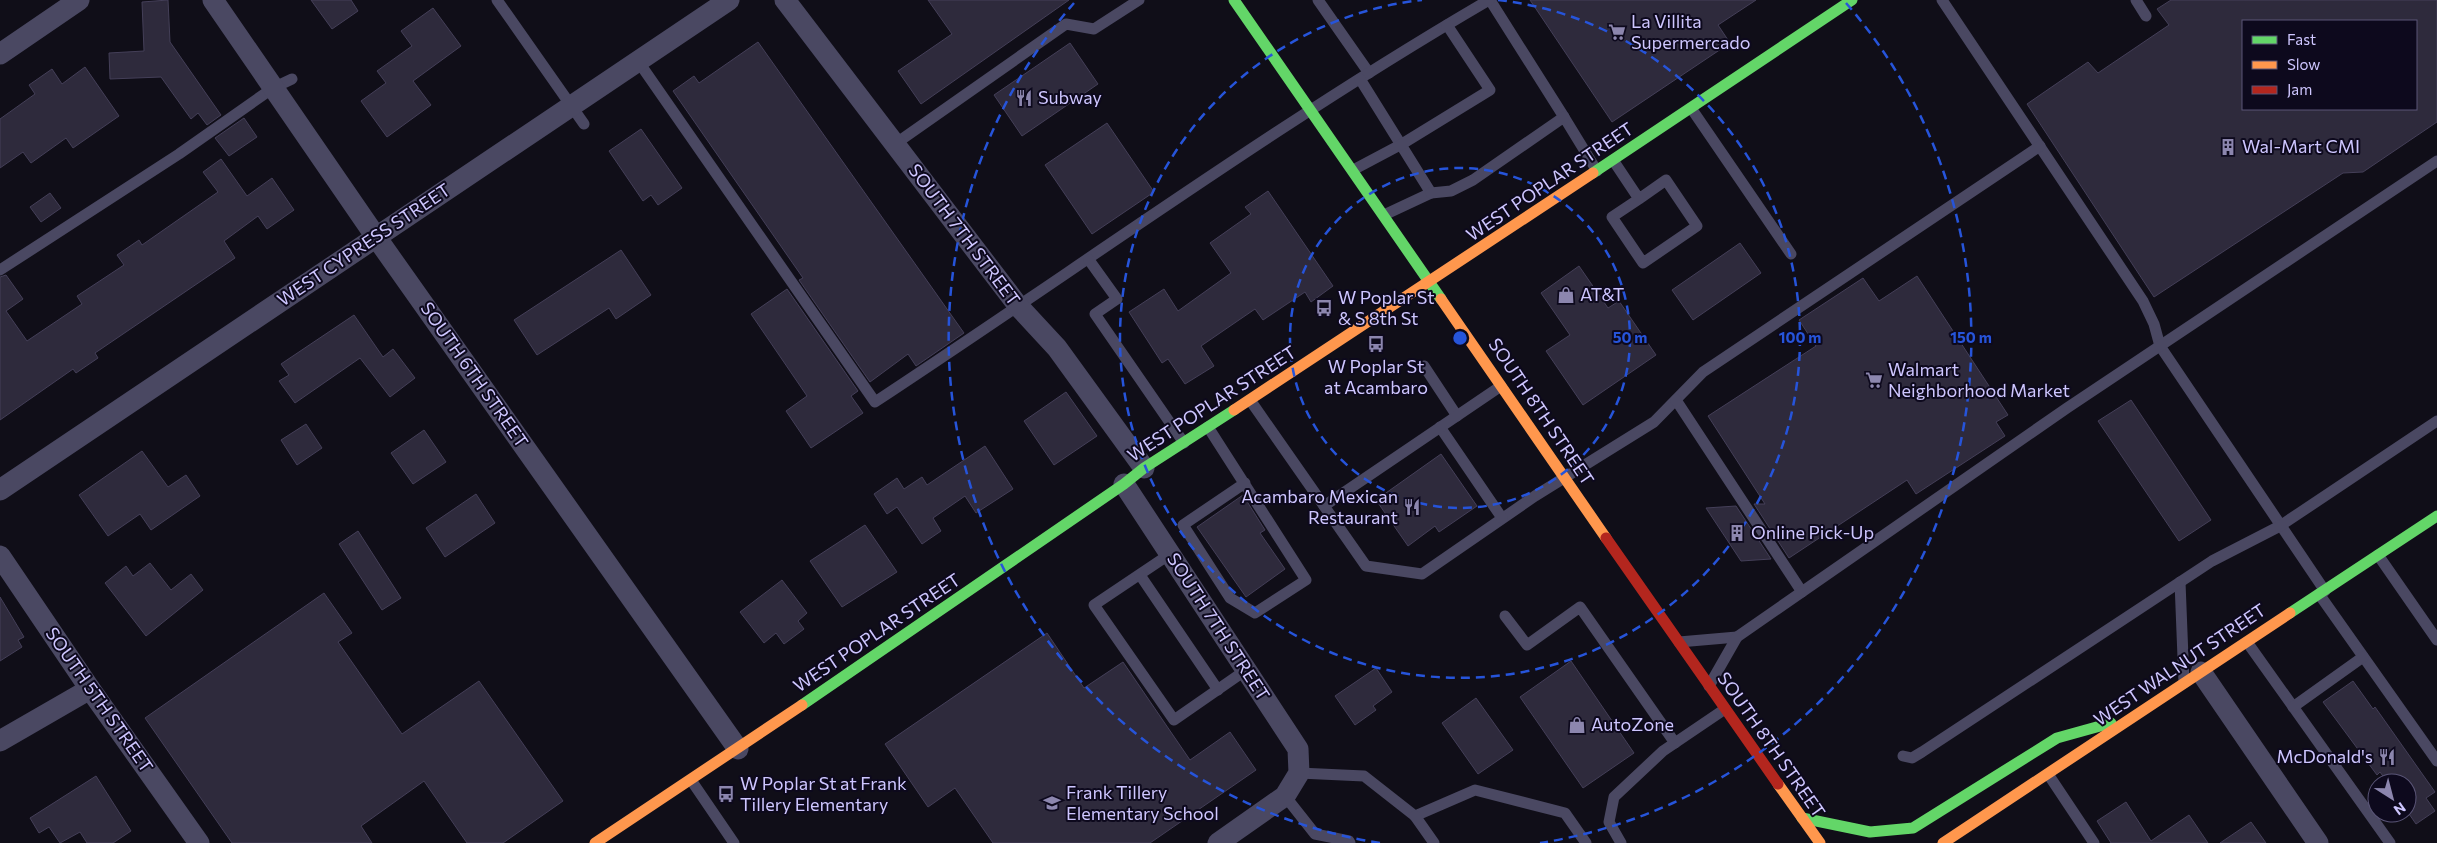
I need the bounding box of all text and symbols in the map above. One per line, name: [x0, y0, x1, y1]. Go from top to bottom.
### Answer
place label: La Villita Supermercado: [1631, 10, 1751, 53]
legend: [2242, 20, 2417, 110]
supermarket icon: La Villita Supermercado: [1607, 22, 1627, 42]
text: Fast: [2287, 30, 2316, 48]
text: Slow: [2287, 55, 2320, 73]
text: Jam: [2287, 80, 2312, 98]
place label: Subway: [1038, 86, 1102, 108]
restaurant icon: Subway: [1014, 88, 1034, 108]
street label: WEST POPLAR STREET: [1462, 117, 1637, 245]
place label: Wal-Mart CMI: [2242, 135, 2360, 157]
building icon: Wal-Mart CMI: [2218, 137, 2238, 157]
street label: SOUTH 7TH STREET: [904, 159, 1025, 310]
street label: WEST CYPRESS STREET: [273, 178, 454, 310]
place label: AT&T: [1580, 283, 1624, 305]
shop icon: AT&T: [1556, 285, 1576, 305]
place label: W Poplar St & S 8th St: [1338, 286, 1435, 329]
street label: SOUTH 6TH STREET: [416, 297, 533, 451]
bus stop icon: W Poplar St & S 8th St: [1314, 298, 1334, 318]
text: 50 m: [1613, 328, 1647, 346]
text: 100 m: [1779, 328, 1821, 346]
text: 150 m: [1950, 328, 1992, 346]
centre of rings: [1451, 329, 1469, 347]
bus stop icon: W Poplar St at Acambaro: [1366, 334, 1386, 354]
street label: SOUTH 8TH STREET: [1484, 334, 1599, 489]
street label: WEST POPLAR STREET: [1123, 340, 1300, 466]
place label: W Poplar St at Acambaro: [1324, 355, 1428, 398]
place label: Walmart Neighborhood Market: [1888, 358, 2070, 401]
supermarket icon: Walmart Neighborhood Market: [1864, 370, 1884, 390]
place label: Acambaro Mexican Restaurant: [1241, 485, 1398, 528]
restaurant icon: Acambaro Mexican Restaurant: [1402, 497, 1422, 517]
place label: Online Pick-Up: [1751, 521, 1874, 543]
building icon: Online Pick-Up: [1727, 523, 1747, 543]
street label: SOUTH 7TH STREET: [1163, 548, 1275, 704]
street label: WEST POPLAR STREET: [789, 568, 964, 696]
street label: WEST WALNUT STREET: [2089, 598, 2270, 730]
street label: SOUTH 5TH STREET: [41, 623, 158, 776]
street label: SOUTH 8TH STREET: [1713, 667, 1830, 821]
place label: AutoZone: [1591, 713, 1674, 735]
shop icon: AutoZone: [1567, 715, 1587, 735]
place label: McDonald's: [2276, 745, 2373, 767]
restaurant icon: McDonald's: [2377, 747, 2397, 767]
place label: W Poplar St at Frank Tillery Elementary: [740, 772, 907, 815]
north arrow: [2367, 773, 2417, 823]
place label: Frank Tillery Elementary School: [1066, 781, 1219, 824]
bus stop icon: W Poplar St at Frank Tillery Elementary: [716, 784, 736, 804]
school or university icon: Frank Tillery Elementary School: [1042, 793, 1062, 813]
text: N: [2391, 799, 2409, 819]

